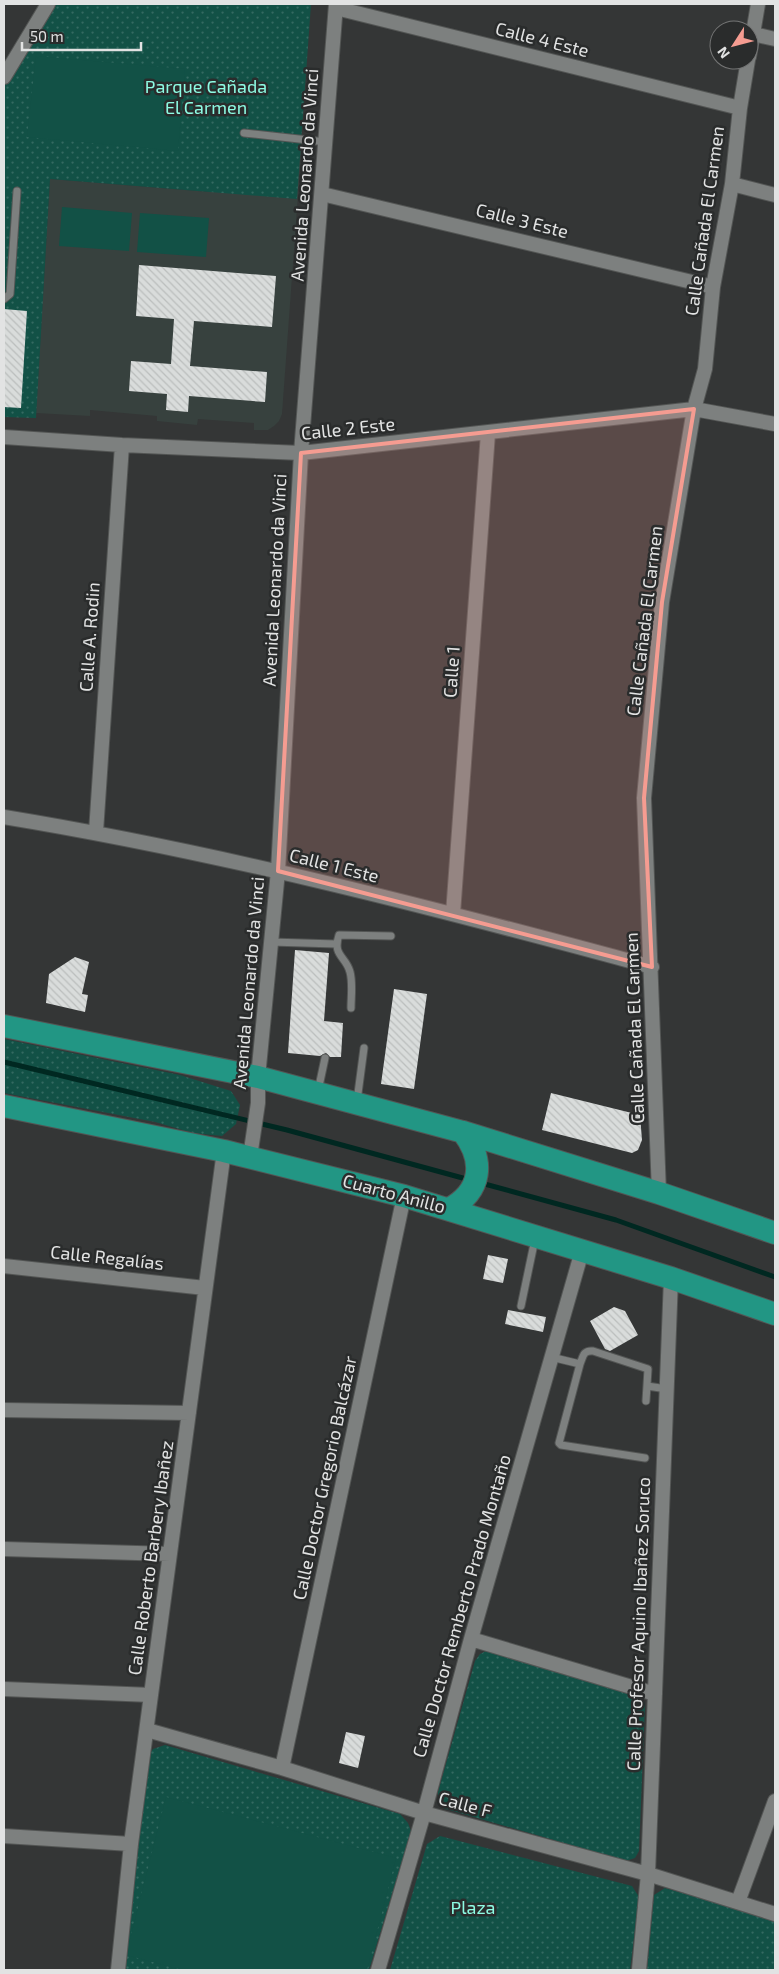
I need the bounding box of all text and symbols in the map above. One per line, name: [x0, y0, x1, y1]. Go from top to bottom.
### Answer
street label: Calle 4 Este: [493, 17, 591, 61]
scale bar: [22, 20, 141, 52]
north arrow: [709, 20, 759, 70]
text: 50 m: [30, 27, 64, 45]
text: N: [713, 44, 733, 62]
street label: Avenida Leonardo da Vinci: [286, 68, 322, 282]
park label: Parque Cañada El Carmen: [145, 75, 267, 118]
street label: Calle Cañada El Carmen: [680, 125, 728, 317]
street label: Calle 3 Este: [474, 198, 571, 242]
street label: Calle 2 Este: [300, 412, 396, 444]
street label: Avenida Leonardo da Vinci: [257, 473, 291, 687]
street label: Calle Cañada El Carmen: [621, 525, 667, 717]
street label: Calle A. Rodin: [74, 581, 104, 693]
street label: Calle 1: [438, 645, 464, 698]
street label: Calle 1 Este: [287, 843, 381, 887]
street label: Avenida Leonardo da Vinci: [228, 876, 268, 1090]
street label: Calle Cañada El Carmen: [620, 932, 648, 1124]
street label: Cuarto Anillo: [341, 1169, 448, 1217]
street label: Calle Regalías: [49, 1240, 165, 1274]
street label: Calle Doctor Gregorio Balcázar: [287, 1354, 361, 1602]
street label: Calle Roberto Barbery Ibañez: [123, 1439, 177, 1677]
street label: Calle Doctor Remberto Prado Montaño: [407, 1452, 515, 1760]
street label: Calle Profesor Aquino Ibañez Soruco: [622, 1477, 654, 1771]
street label: Calle F: [436, 1786, 495, 1822]
park label: Plaza: [451, 1896, 495, 1918]

